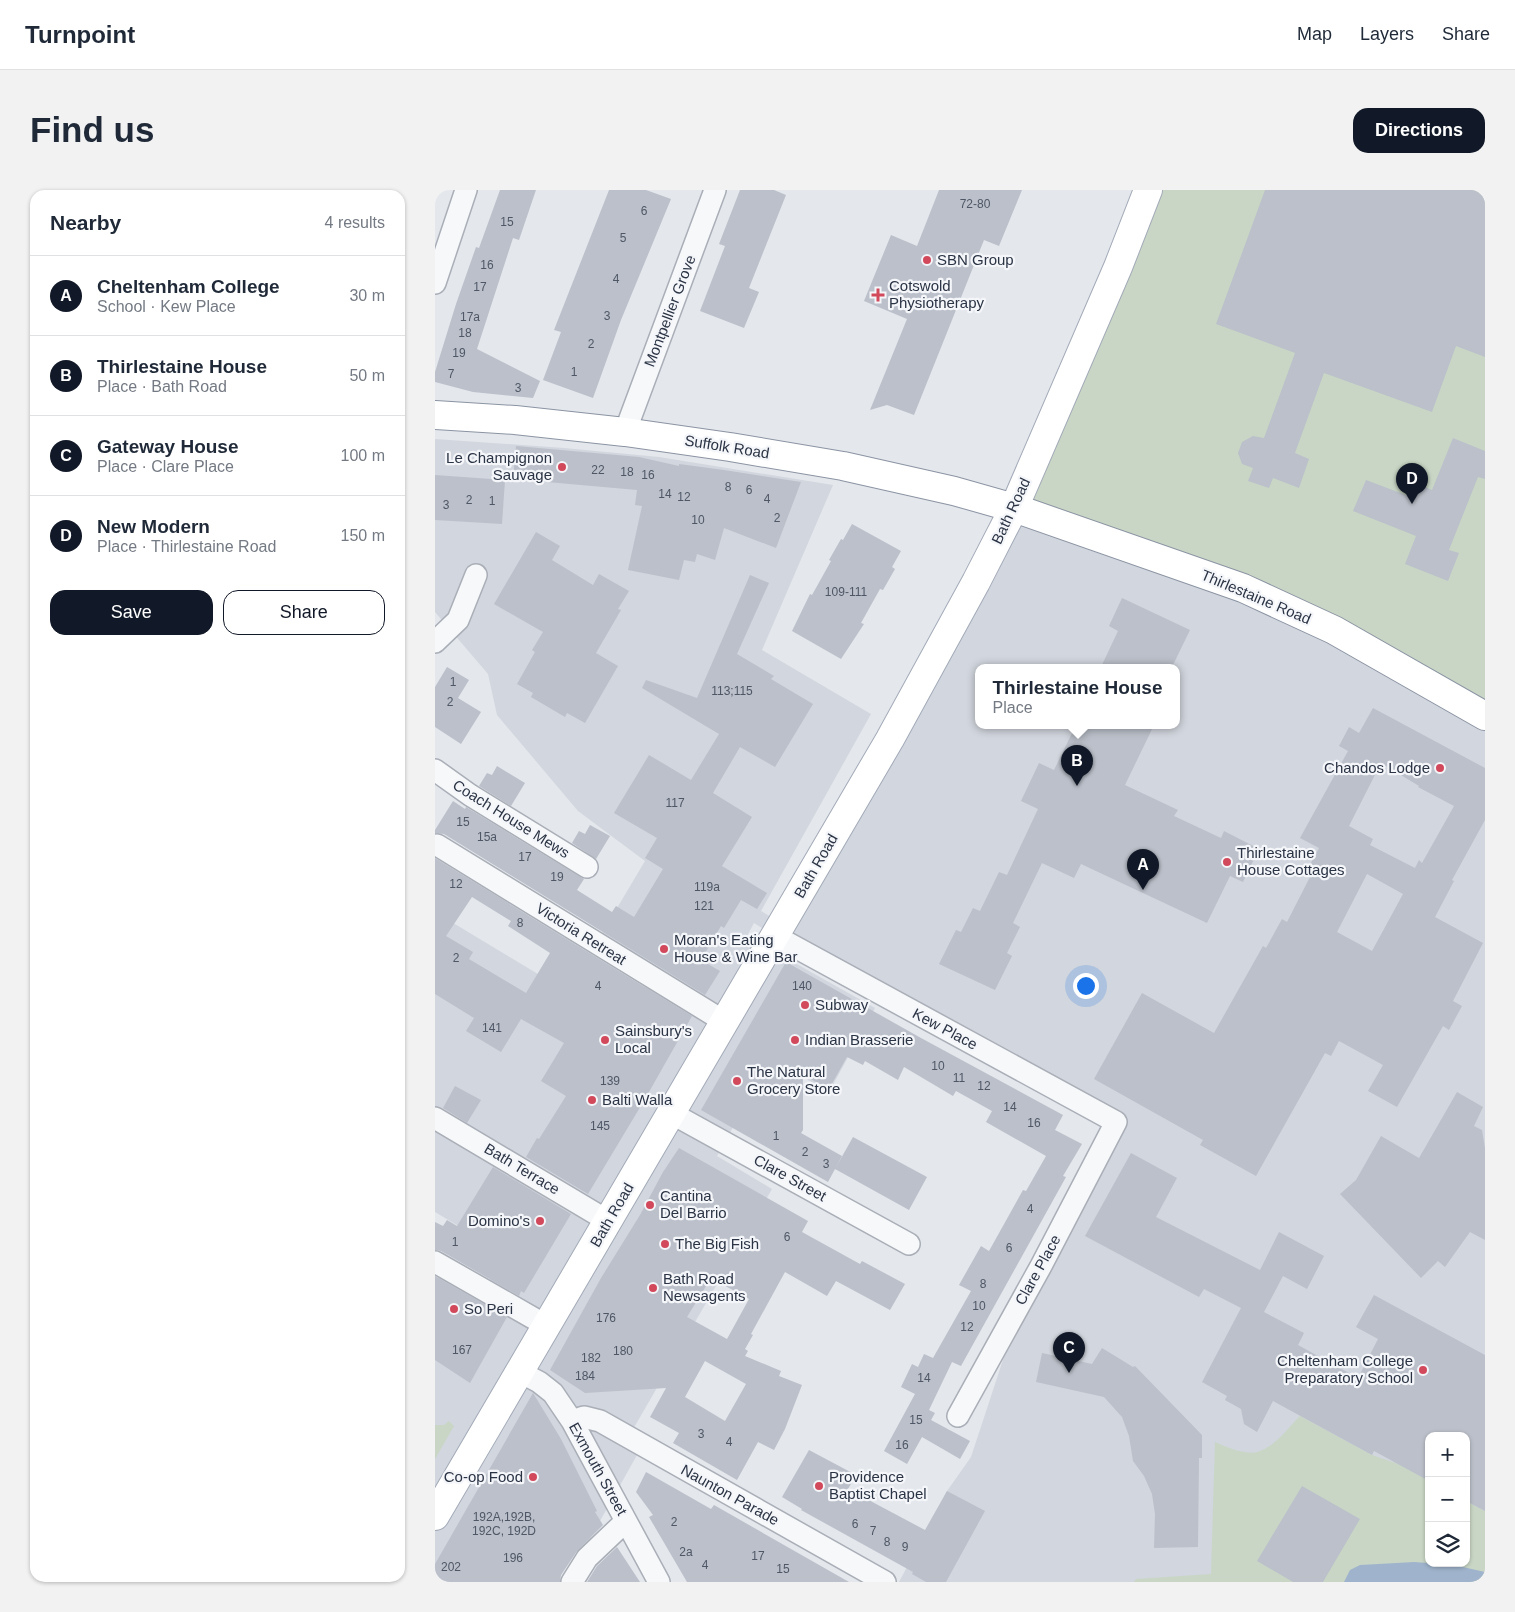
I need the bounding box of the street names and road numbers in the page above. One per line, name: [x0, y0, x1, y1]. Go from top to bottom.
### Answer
street label: Montpellier Grove: [640, 253, 699, 369]
street label: Suffolk Road: [683, 431, 771, 462]
street label: Bath Road: [988, 475, 1033, 547]
street label: Thirlestaine Road: [1199, 566, 1314, 627]
street label: Coach House Mews: [450, 776, 573, 861]
street label: Bath Road: [790, 831, 841, 901]
street label: Victoria Retreat: [533, 899, 630, 969]
street label: Kew Place: [910, 1004, 981, 1053]
street label: Bath Terrace: [482, 1139, 563, 1198]
street label: Clare Street: [751, 1151, 830, 1205]
street label: Bath Road: [586, 1180, 637, 1250]
street label: Clare Place: [1011, 1232, 1064, 1308]
street label: Exmouth Street: [566, 1419, 631, 1519]
street label: Naunton Parade: [678, 1461, 782, 1528]

